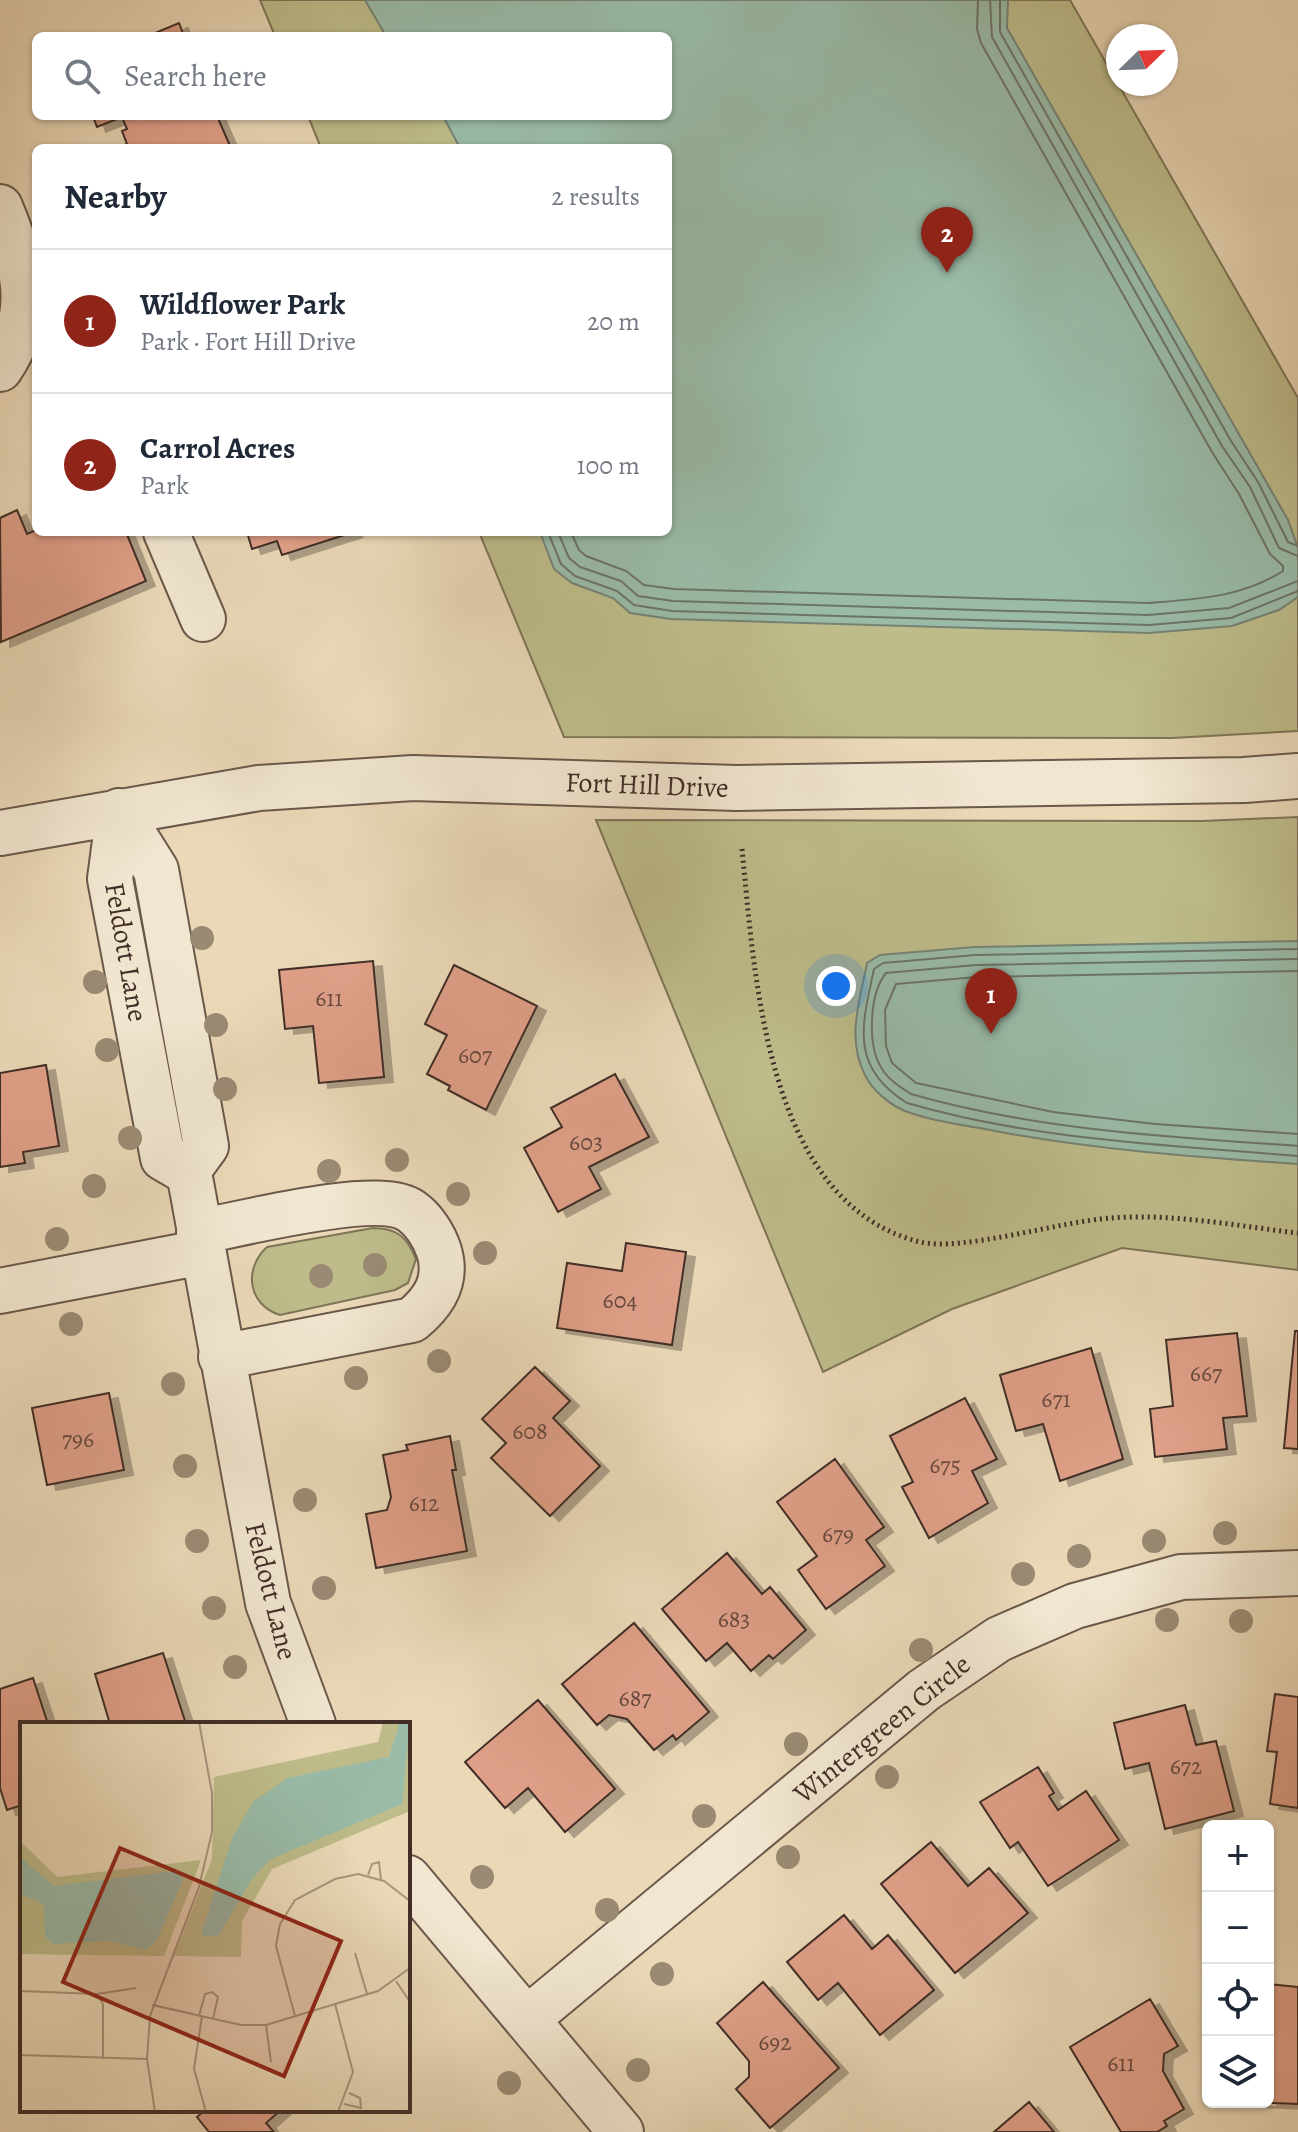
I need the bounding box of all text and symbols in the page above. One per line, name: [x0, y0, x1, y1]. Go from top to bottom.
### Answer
north arrow: [1106, 24, 1178, 96]
search box: [32, 32, 672, 120]
icon: search: [60, 54, 104, 98]
text: Search here: [124, 56, 267, 96]
text: Nearby: [64, 173, 167, 220]
text: 2 results: [551, 179, 640, 214]
pin: 2: [921, 207, 973, 273]
text: Wildflower Park: [140, 284, 345, 324]
text: 1: [85, 304, 95, 339]
text: 20 m: [587, 304, 640, 339]
text: Park · Fort Hill Drive: [140, 324, 356, 359]
text: Carrol Acres: [140, 428, 295, 468]
text: 2: [84, 448, 96, 483]
text: 100 m: [577, 448, 640, 483]
text: Park: [140, 468, 189, 503]
street label: Fort Hill Drive: [565, 763, 729, 807]
street label: Feldott Lane: [95, 879, 157, 1025]
your location: [816, 966, 856, 1006]
pin: 1: [965, 968, 1017, 1034]
house number: 611: [315, 982, 343, 1014]
house number: 607: [458, 1039, 493, 1071]
house number: 603: [569, 1126, 603, 1158]
house number: 604: [603, 1284, 637, 1316]
house number: 667: [1190, 1357, 1223, 1389]
house number: 671: [1041, 1383, 1071, 1415]
house number: 608: [512, 1415, 548, 1447]
house number: 796: [62, 1423, 94, 1455]
house number: 675: [929, 1449, 961, 1481]
house number: 612: [409, 1487, 439, 1519]
street label: Feldott Lane: [236, 1518, 306, 1664]
house number: 679: [822, 1518, 854, 1550]
house number: 683: [718, 1603, 750, 1635]
street label: Wintergreen Circle: [785, 1646, 979, 1813]
house number: 687: [619, 1682, 652, 1714]
inset map: [20, 1722, 410, 2112]
house number: 672: [1170, 1750, 1202, 1782]
map controls: [1202, 1820, 1274, 2108]
button: +: [1202, 1820, 1274, 1892]
button: −: [1202, 1892, 1274, 1964]
button: locate: [1202, 1964, 1274, 2036]
house number: 692: [758, 2026, 792, 2058]
button: layers: [1202, 2036, 1274, 2108]
house number: 611: [1107, 2047, 1135, 2079]

